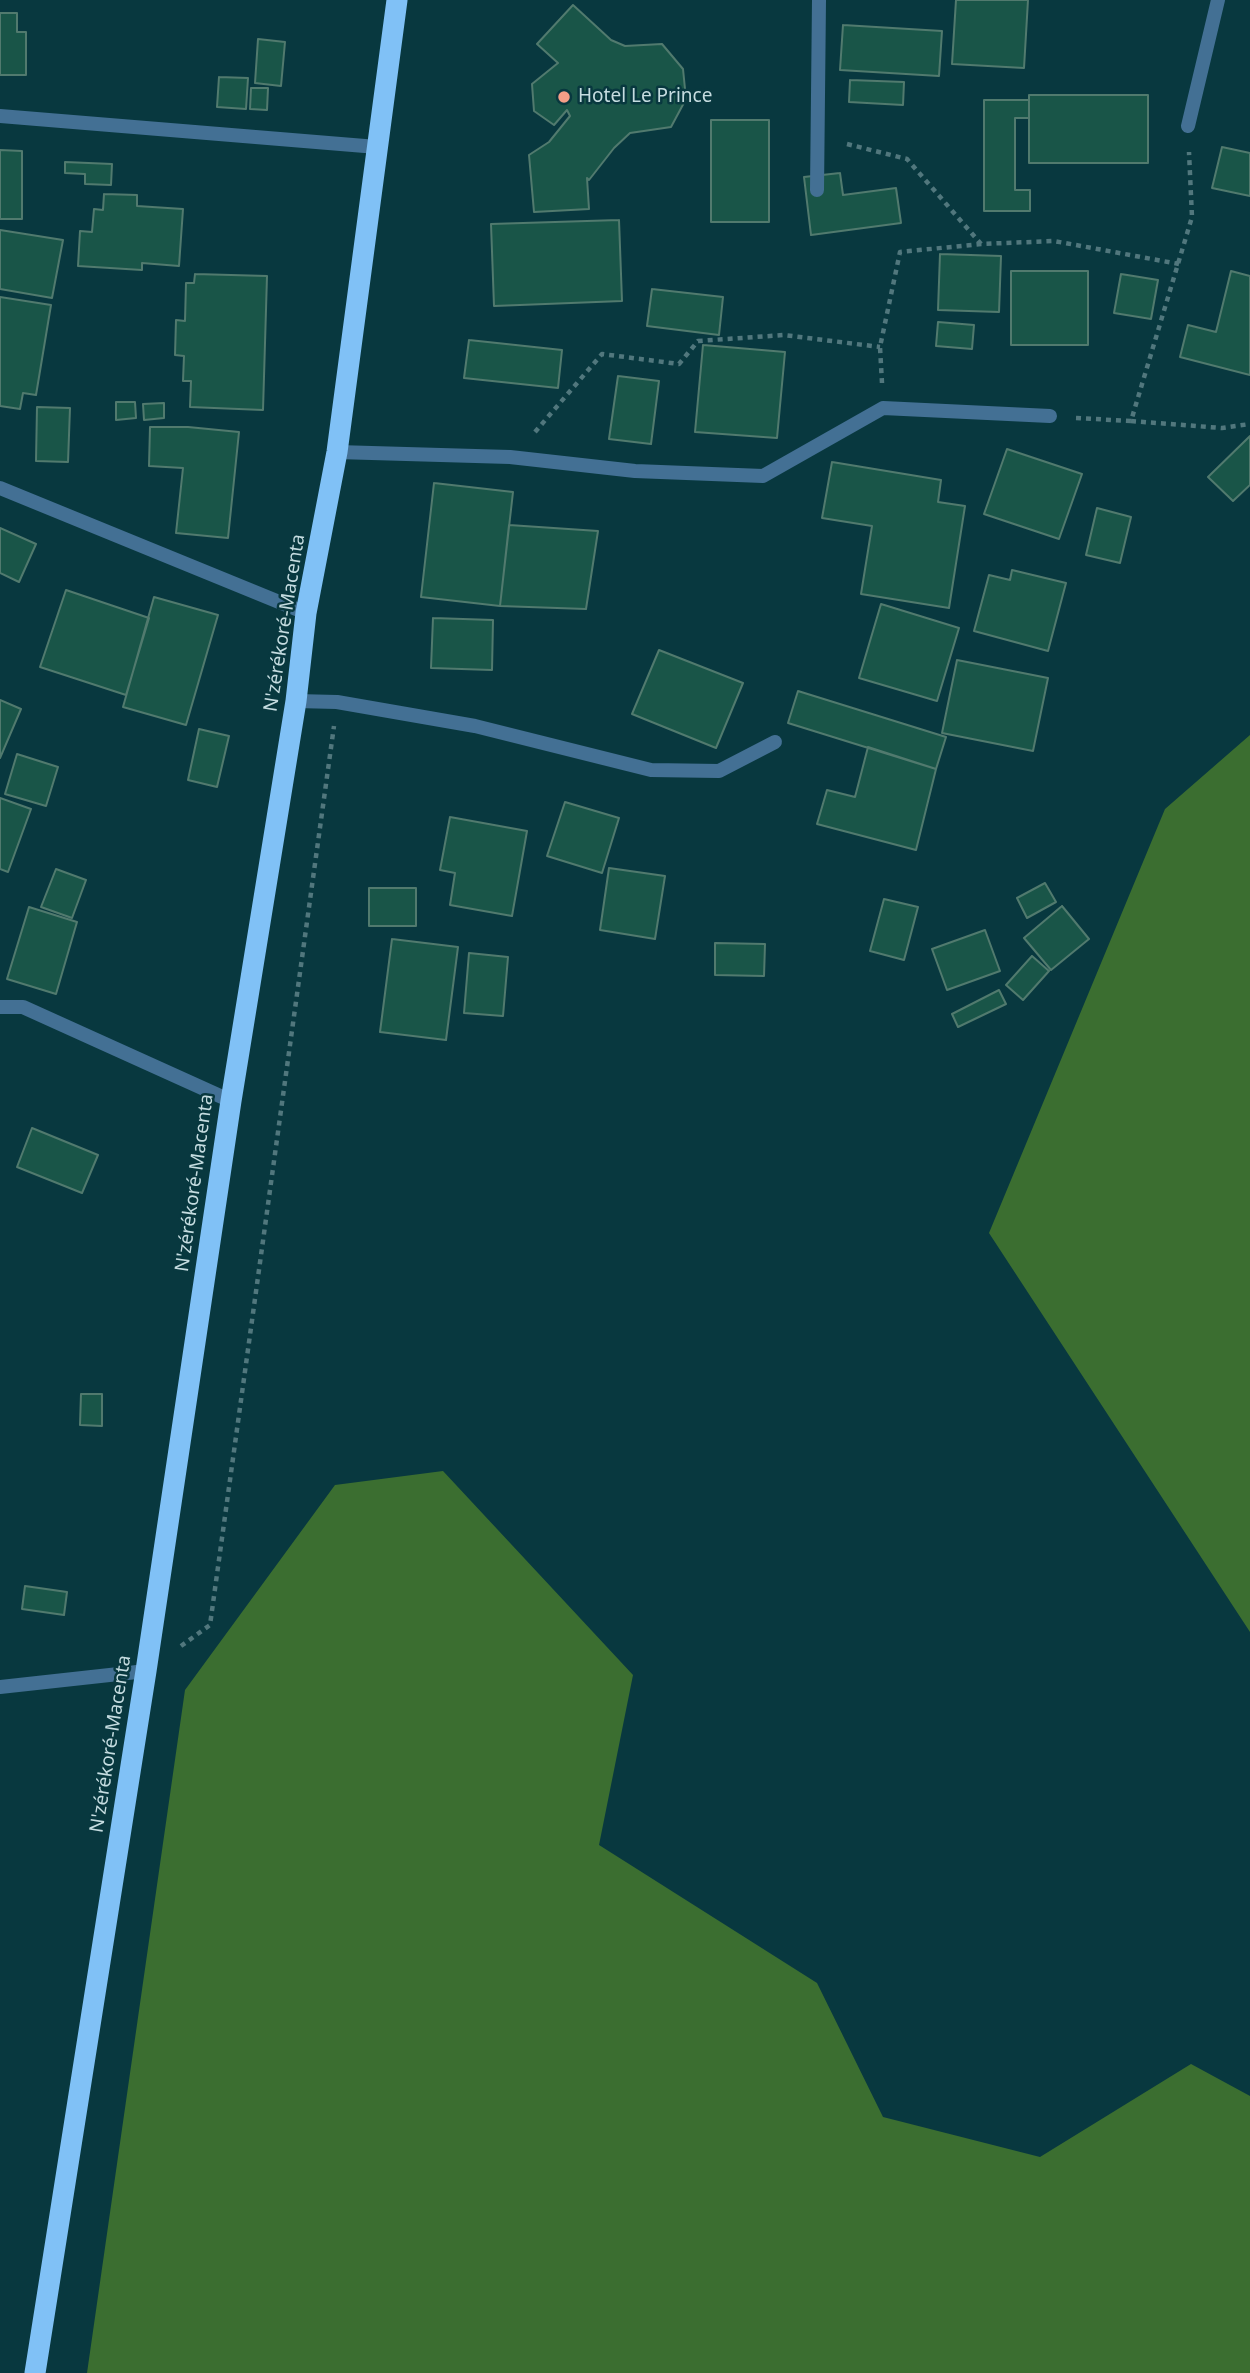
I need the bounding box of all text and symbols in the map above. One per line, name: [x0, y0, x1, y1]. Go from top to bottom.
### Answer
place label: Hotel Le Prince: [578, 86, 712, 108]
marker: Hotel Le Prince: [556, 89, 572, 105]
street label: N'zérékoré-Macenta: [260, 533, 310, 713]
street label: N'zérékoré-Macenta: [171, 1093, 219, 1273]
street label: N'zérékoré-Macenta: [86, 1654, 136, 1834]

